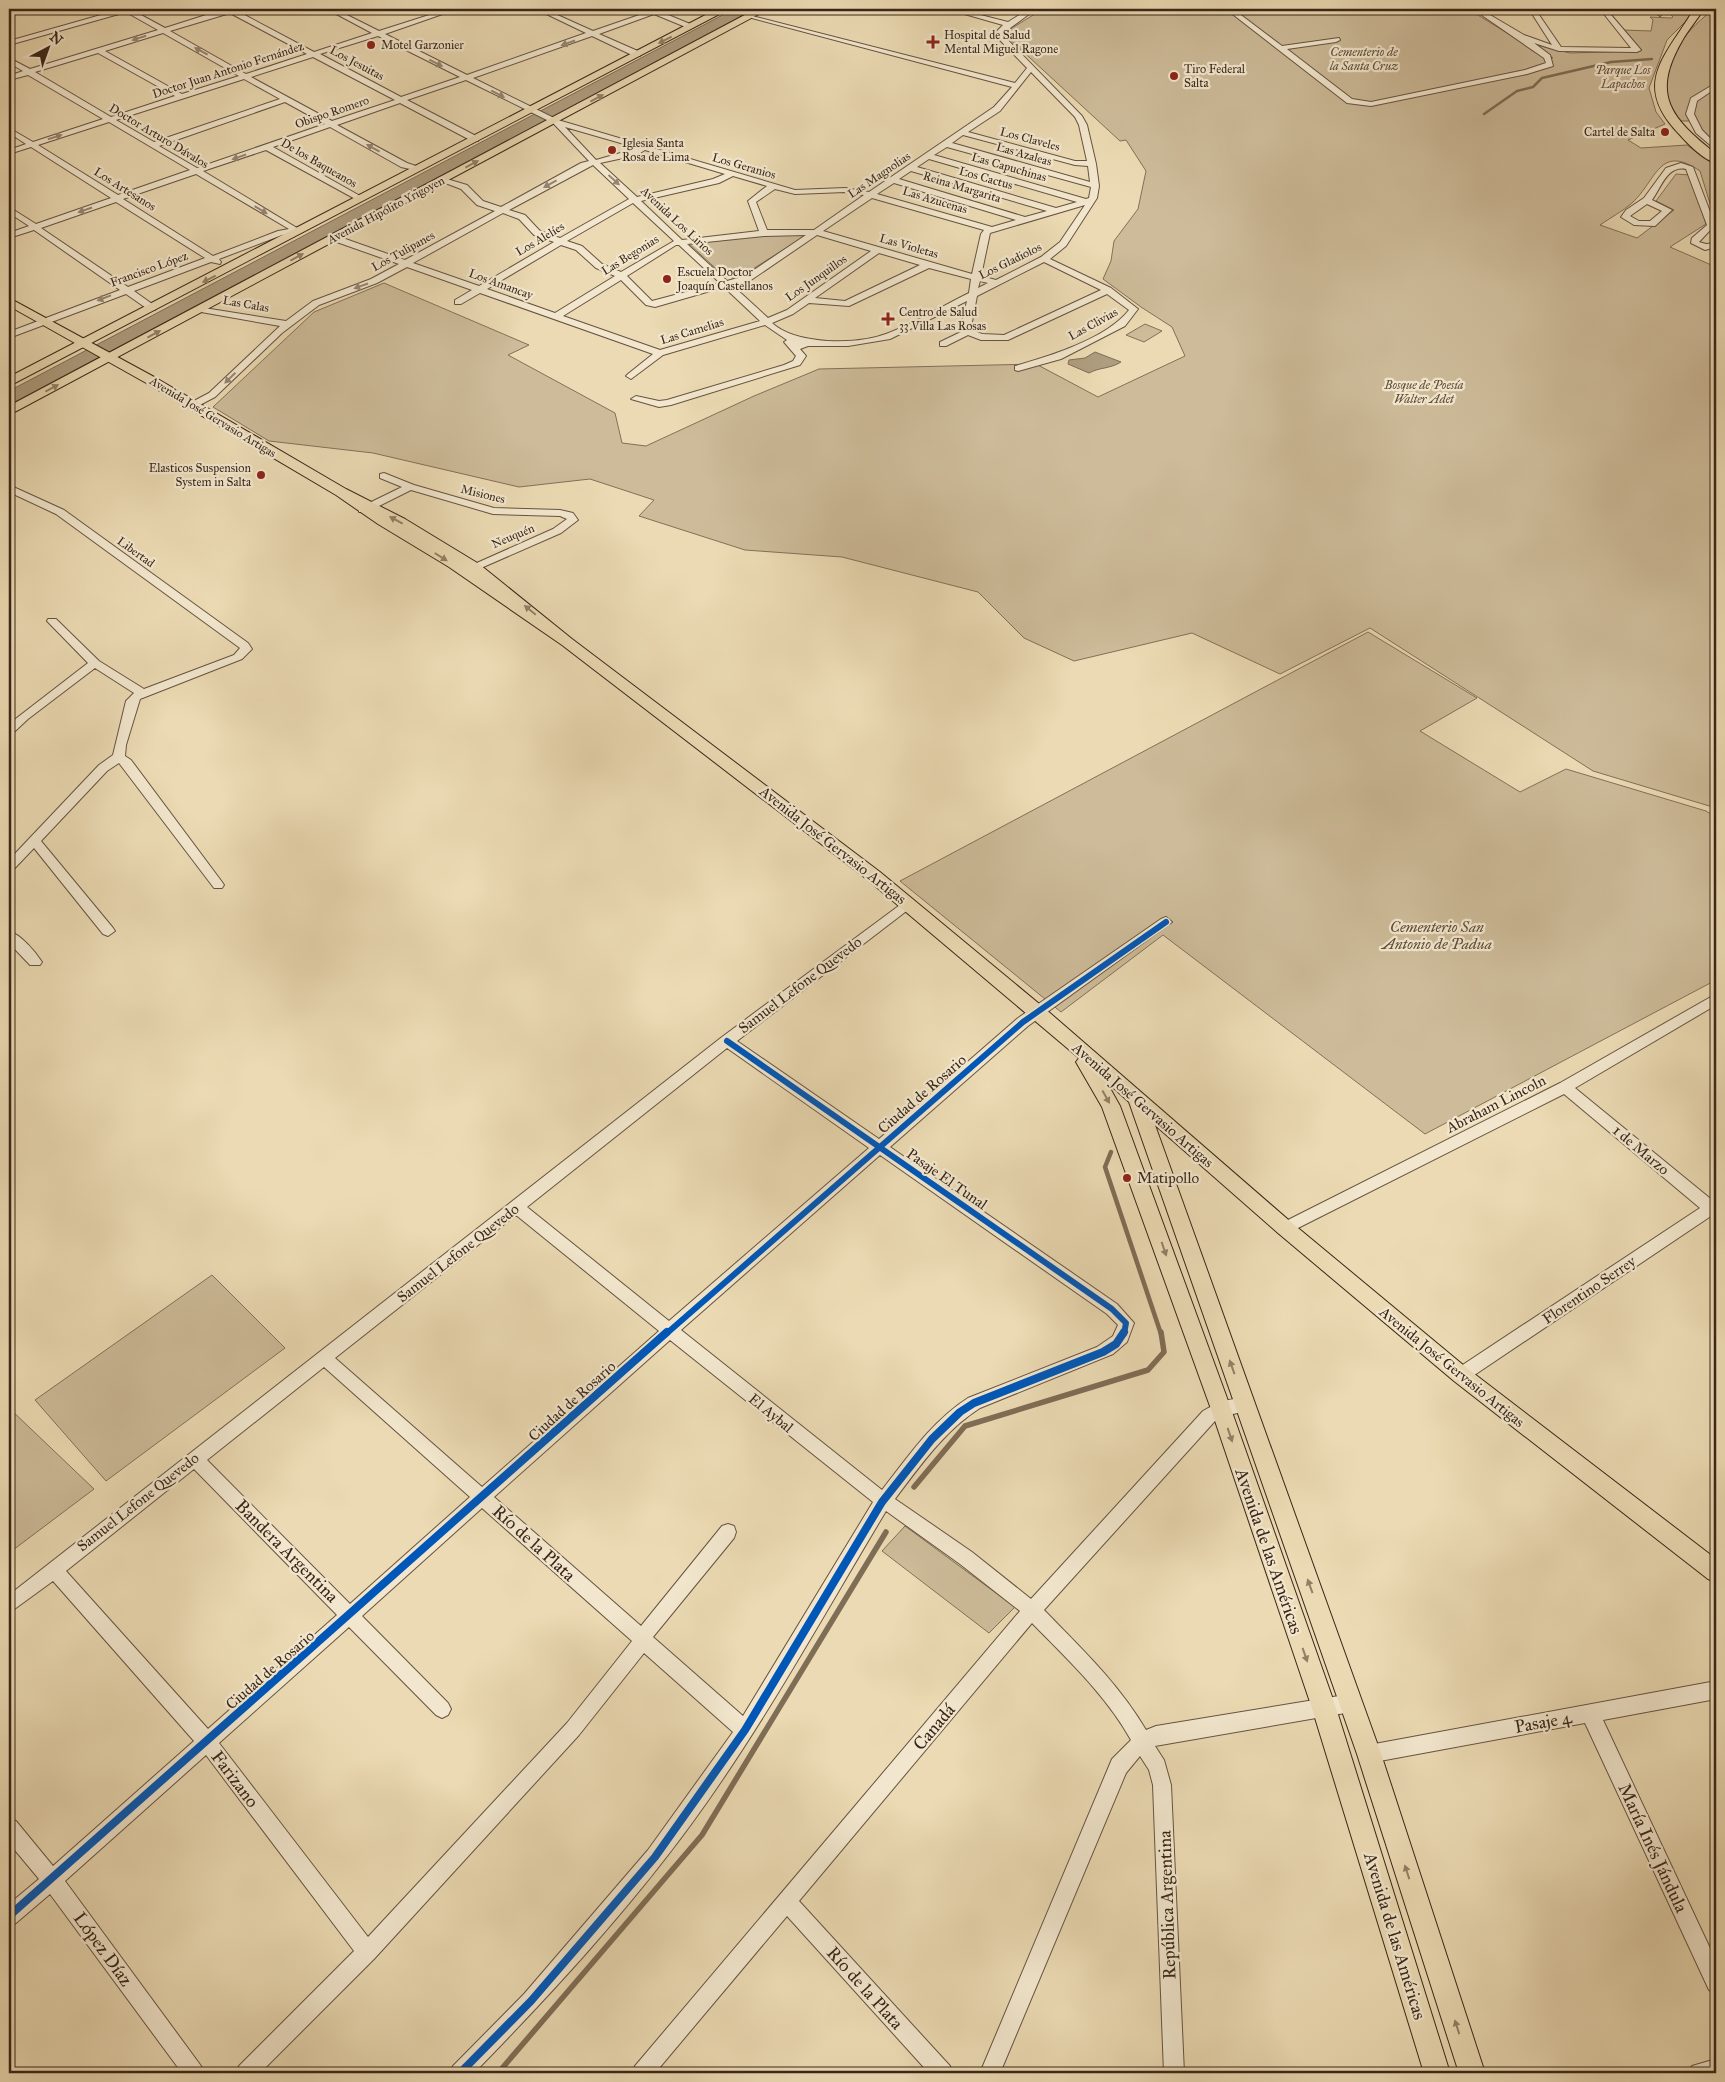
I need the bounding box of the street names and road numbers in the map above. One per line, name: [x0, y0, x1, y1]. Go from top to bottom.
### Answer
street label: Doctor Juan Antonio Fernández: [151, 39, 306, 102]
street label: Los Jesuitas: [327, 43, 386, 84]
street label: Obispo Romero: [293, 93, 371, 131]
street label: Doctor Arturo Dávalos: [107, 101, 211, 171]
street label: Los Claveles: [998, 124, 1062, 154]
street label: De los Baqueanos: [278, 136, 360, 191]
street label: Las Azaleas: [995, 139, 1053, 169]
street label: Las Magnolias: [845, 149, 914, 202]
street label: Los Geranios: [711, 150, 777, 182]
street label: Las Capuchinas: [970, 150, 1048, 184]
street label: Los Artesanos: [92, 164, 158, 214]
street label: Los Cactus: [957, 164, 1015, 192]
street label: Reina Margarita: [921, 169, 1003, 207]
street label: Avenida Hipólito Yrigoyen: [324, 173, 448, 248]
street label: Avenida Los Lirios: [637, 183, 716, 258]
street label: Las Azucenas: [901, 184, 969, 216]
street label: Los Alelíes: [513, 219, 567, 259]
street label: Los Tulipanes: [369, 228, 437, 274]
street label: Las Violetas: [878, 231, 940, 261]
street label: Las Begonias: [599, 232, 662, 279]
street label: Los Gladiolos: [976, 240, 1044, 282]
street label: Francisco López: [108, 248, 190, 290]
street label: Los Junquillos: [783, 252, 850, 305]
street label: Los Amancay: [467, 266, 535, 302]
street label: Las Calas: [222, 293, 270, 315]
street label: Las Clivias: [1066, 305, 1120, 343]
street label: Las Camelias: [659, 315, 725, 347]
street label: Avenida José Gervasio Artigas: [146, 373, 279, 461]
street label: Misiones: [459, 482, 507, 506]
street label: Neuquén: [490, 521, 537, 552]
street label: Libertad: [115, 534, 157, 570]
street label: Avenida José Gervasio Artigas: [755, 781, 910, 909]
street label: Samuel Lefone Quevedo: [735, 933, 865, 1037]
street label: Avenida José Gervasio Artigas: [1067, 1038, 1217, 1172]
street label: Ciudad de Rosario: [874, 1051, 970, 1137]
street label: Abraham Lincoln: [1442, 1071, 1549, 1137]
street label: 1 de Marzo: [1609, 1121, 1673, 1179]
street label: Pasaje El Tunal: [903, 1145, 992, 1214]
street label: Samuel Lefone Quevedo: [393, 1200, 523, 1306]
street label: Florentino Serrey: [1539, 1252, 1640, 1328]
street label: Avenida José Gervasio Artigas: [1374, 1302, 1528, 1432]
street label: Ciudad de Rosario: [525, 1357, 620, 1445]
street label: El Aybal: [745, 1390, 798, 1437]
street label: Samuel Lefone Quevedo: [73, 1449, 203, 1555]
street label: Avenida de las Américas: [1230, 1464, 1308, 1637]
street label: Bandera Argentina: [230, 1495, 344, 1608]
street label: Río de la Plata: [488, 1500, 580, 1586]
street label: Ciudad de Rosario: [222, 1627, 318, 1713]
street label: Canadá: [908, 1699, 960, 1755]
street label: Pasaje 4: [1513, 1706, 1574, 1738]
street label: Farizano: [207, 1746, 263, 1812]
street label: María Inés Jándula: [1613, 1780, 1693, 1917]
street label: República Argentina: [1153, 1830, 1182, 1980]
street label: Avenida de las Américas: [1359, 1849, 1431, 2022]
street label: López Díaz: [69, 1908, 137, 1990]
street label: Río de la Plata: [822, 1942, 908, 2034]

